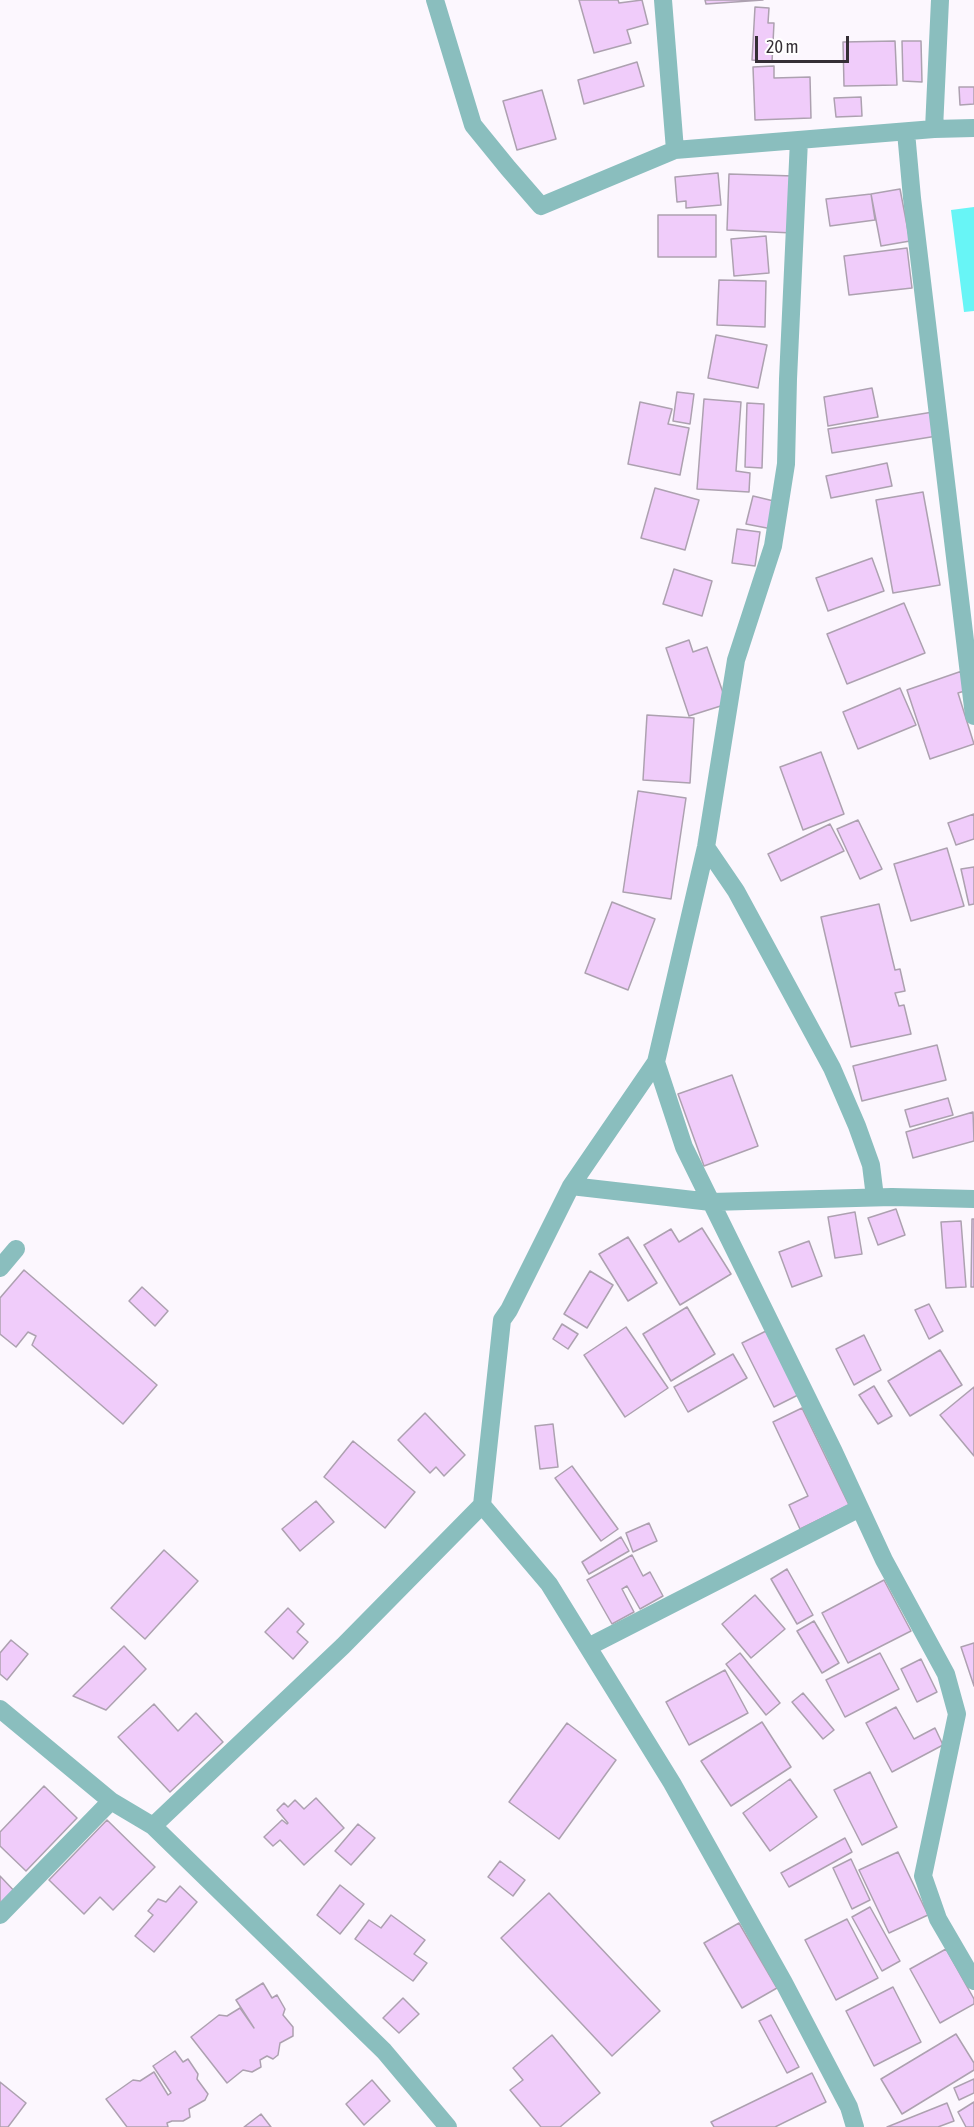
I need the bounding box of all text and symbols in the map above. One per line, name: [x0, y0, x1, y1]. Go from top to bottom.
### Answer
scale bar: [758, 24, 852, 62]
text: 20 m: [766, 36, 798, 57]

